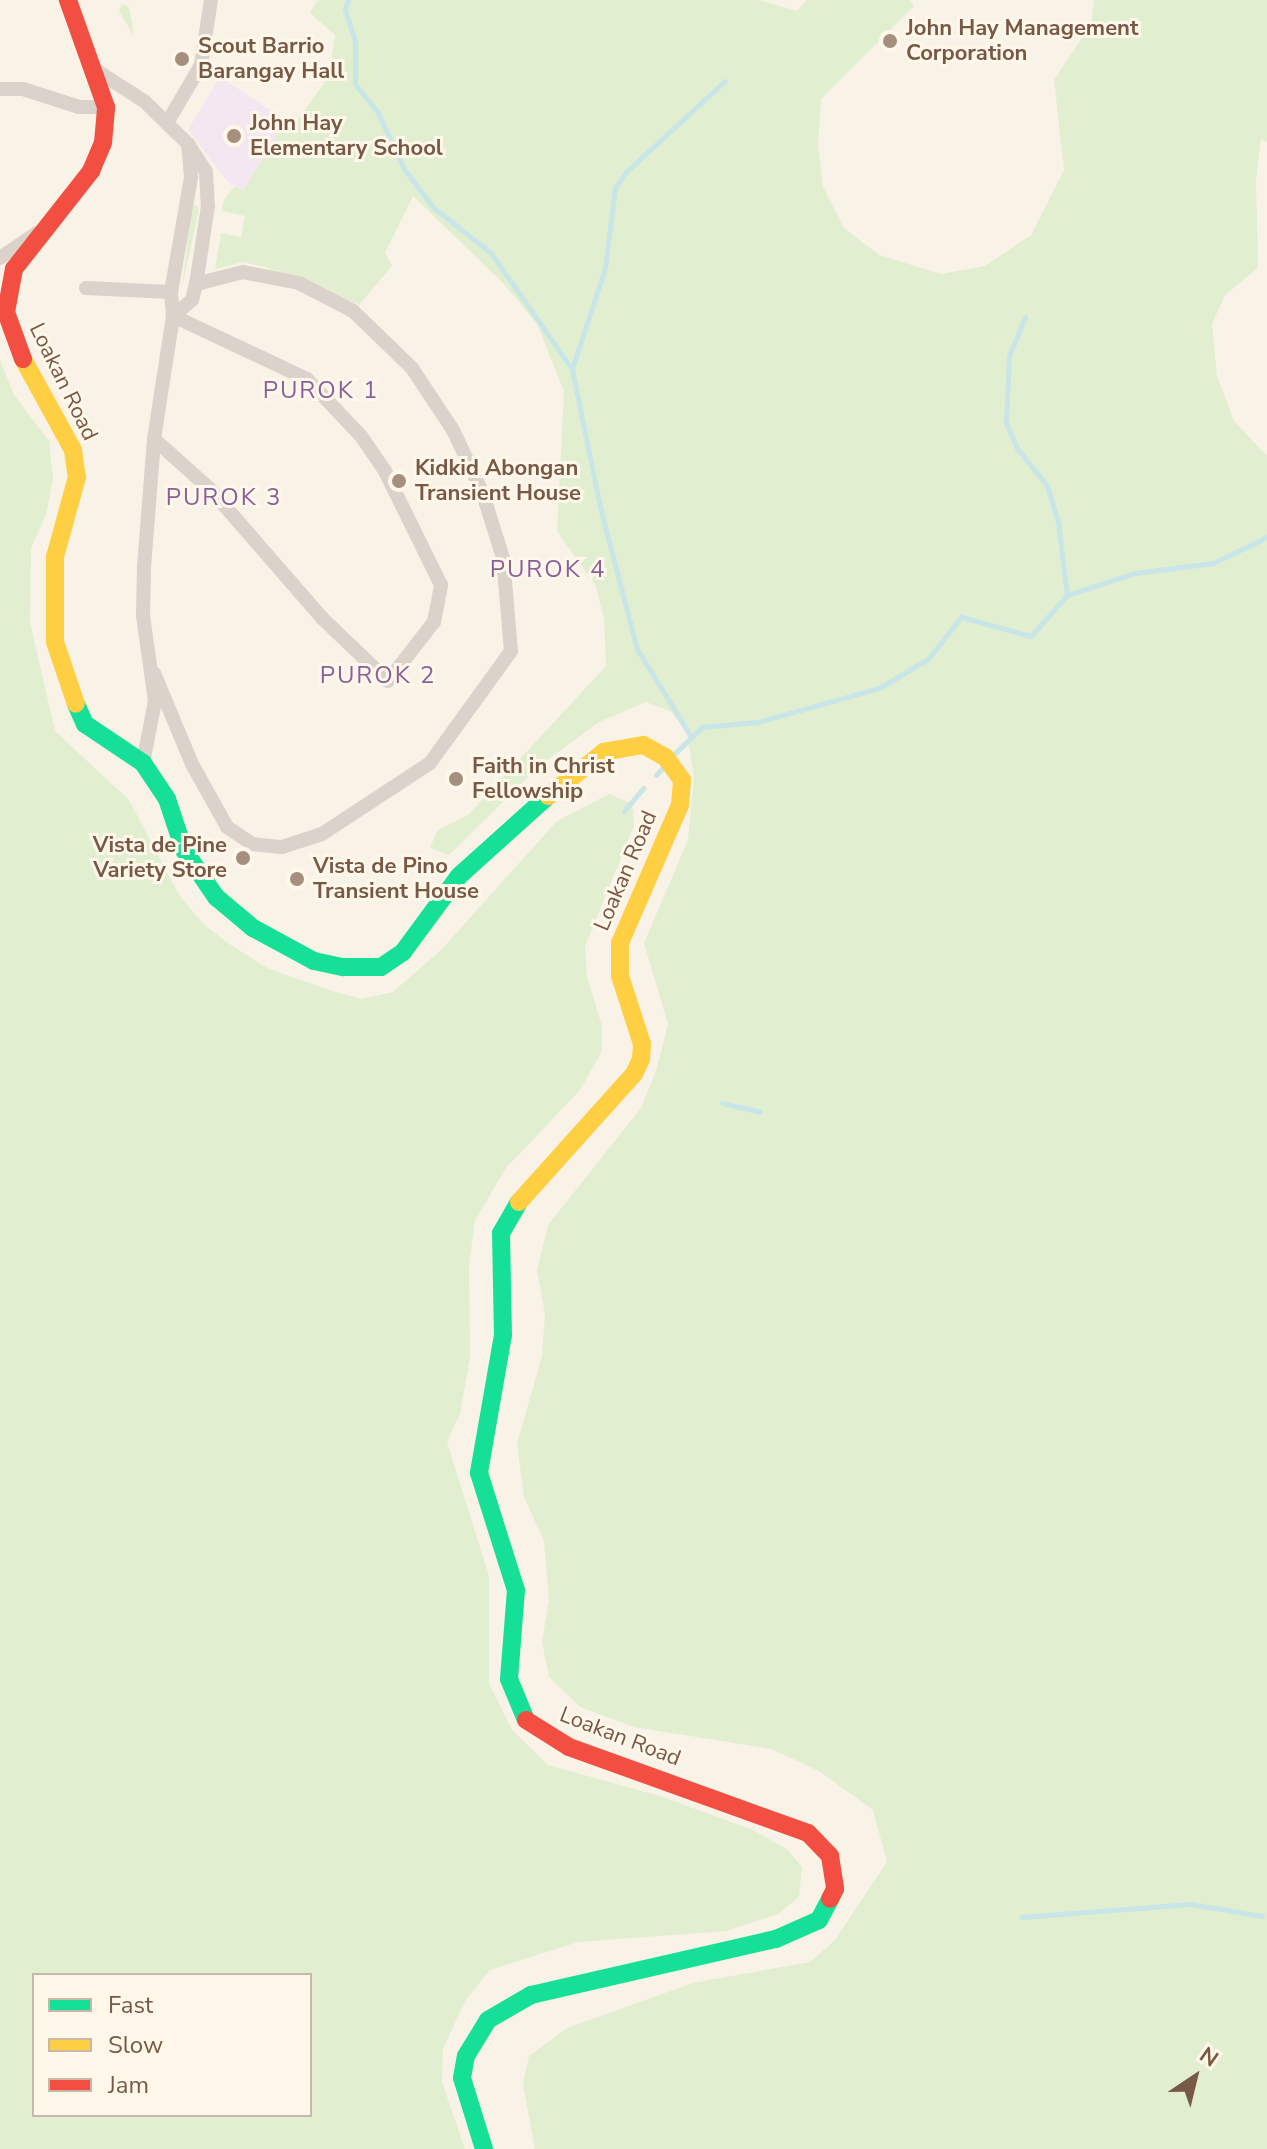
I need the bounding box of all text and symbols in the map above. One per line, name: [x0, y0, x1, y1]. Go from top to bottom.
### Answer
place label: John Hay Management Corporation: [906, 15, 1138, 66]
marker: John Hay Management Corporation: [881, 32, 899, 50]
place label: Scout Barrio Barangay Hall: [198, 33, 344, 84]
marker: Scout Barrio Barangay Hall: [173, 50, 191, 68]
place label: John Hay Elementary School: [250, 110, 443, 162]
marker: John Hay Elementary School: [225, 127, 243, 145]
street label: Loakan Road: [23, 319, 103, 445]
district label: PUROK 1: [263, 377, 379, 405]
place label: Kidkid Abongan Transient House: [415, 455, 581, 506]
marker: Kidkid Abongan Transient House: [390, 472, 408, 490]
district label: PUROK 3: [166, 484, 282, 512]
district label: PUROK 4: [490, 556, 606, 584]
district label: PUROK 2: [320, 662, 436, 690]
place label: Faith in Christ Fellowship: [472, 753, 614, 804]
marker: Faith in Christ Fellowship: [447, 770, 465, 788]
street label: Loakan Road: [589, 807, 663, 935]
place label: Vista de Pine Variety Store: [93, 832, 227, 884]
marker: Vista de Pine Variety Store: [234, 849, 252, 867]
place label: Vista de Pino Transient House: [313, 853, 479, 904]
marker: Vista de Pino Transient House: [288, 870, 306, 888]
street label: Loakan Road: [556, 1702, 684, 1772]
legend: [32, 1973, 312, 2117]
text: Fast: [108, 1989, 153, 2021]
text: Slow: [108, 2029, 163, 2061]
north arrow: [1155, 2037, 1235, 2117]
text: N: [1193, 2040, 1224, 2074]
text: Jam: [108, 2069, 149, 2101]

